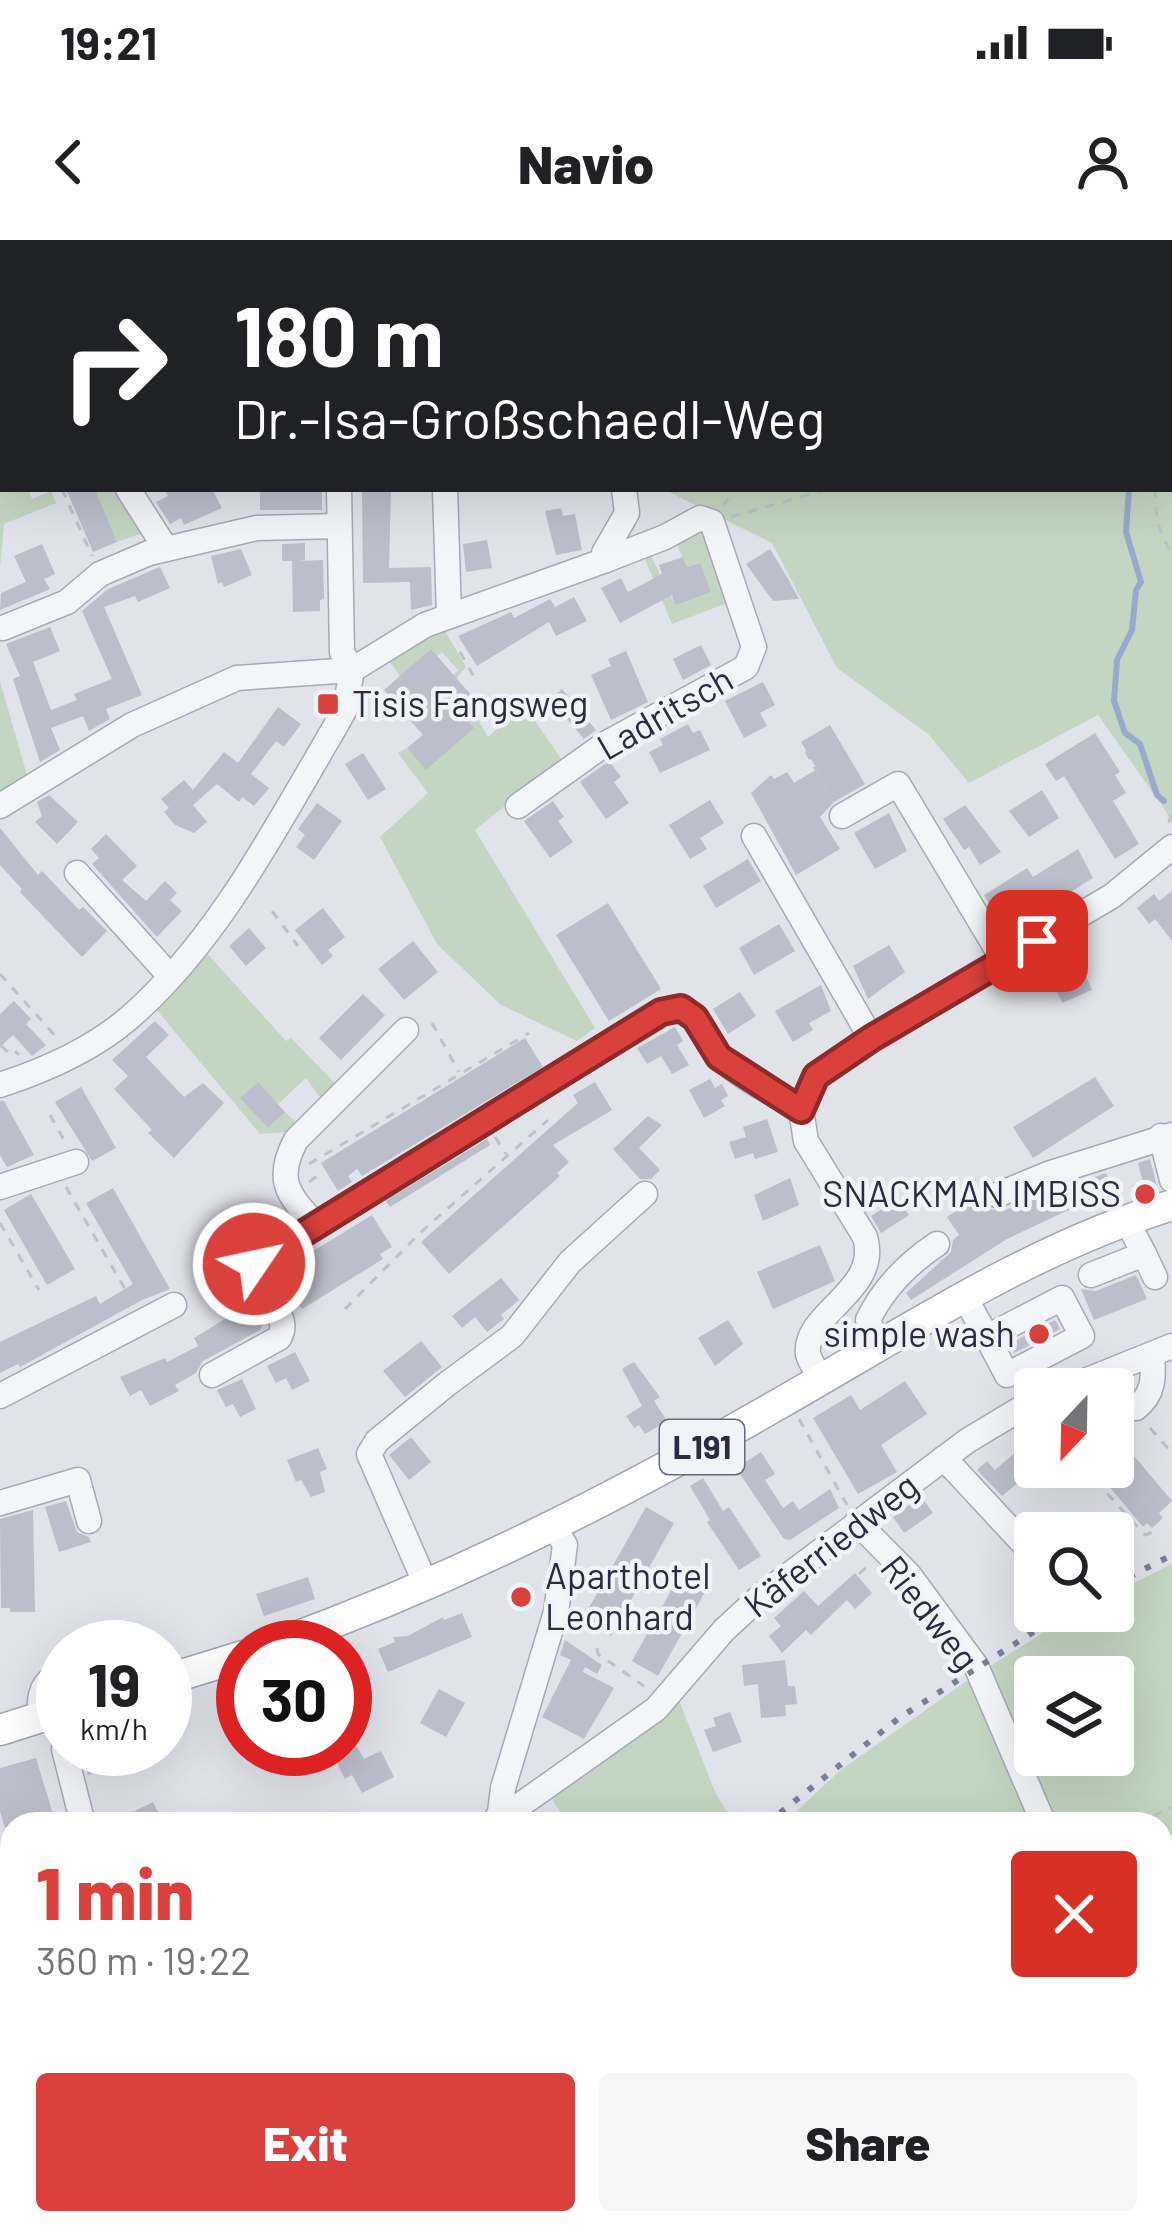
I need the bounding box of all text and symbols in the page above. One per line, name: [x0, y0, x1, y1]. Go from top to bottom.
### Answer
text: 19:21: [60, 15, 157, 69]
icon: back: [36, 129, 102, 195]
icon: person: [1070, 129, 1136, 195]
text: Navio: [518, 130, 654, 195]
text: 180 m: [234, 283, 444, 384]
icon: right: [36, 288, 192, 444]
text: Dr.-Isa-Großschaedl-Weg: [234, 385, 825, 450]
street label: Ladritsch: [589, 656, 740, 768]
place label: Tisis Fangsweg: [352, 681, 588, 724]
marker: Tisis Fangsweg: [315, 691, 341, 717]
pin: [986, 890, 1088, 992]
icon: arrive: [1004, 908, 1070, 974]
place label: SNACKMAN IMBISS: [822, 1171, 1121, 1214]
marker: SNACKMAN IMBISS: [1132, 1181, 1158, 1207]
position arrow: [191, 1201, 317, 1327]
place label: simple wash: [824, 1311, 1015, 1354]
marker: simple wash: [1026, 1321, 1052, 1347]
north arrow: [1014, 1368, 1134, 1488]
map controls: [1014, 1368, 1134, 1776]
road number: L191: [660, 1420, 744, 1474]
street label: Käferriedweg: [735, 1463, 926, 1625]
button: search: [1014, 1512, 1134, 1632]
street label: Riedweg: [873, 1546, 989, 1678]
place label: Aparthotel Leonhard: [545, 1553, 710, 1637]
marker: Aparthotel Leonhard: [508, 1584, 534, 1610]
speed limit sign: 30: [216, 1620, 372, 1776]
text: 19: [87, 1647, 141, 1719]
button: layers: [1014, 1656, 1134, 1776]
text: km/h: [80, 1710, 148, 1746]
text: 1 min: [36, 1848, 194, 1934]
button: close: [1011, 1851, 1137, 1977]
text: 360 m · 19:22: [36, 1936, 251, 1983]
button: Exit: [36, 2073, 575, 2211]
button: Share: [599, 2073, 1137, 2211]

